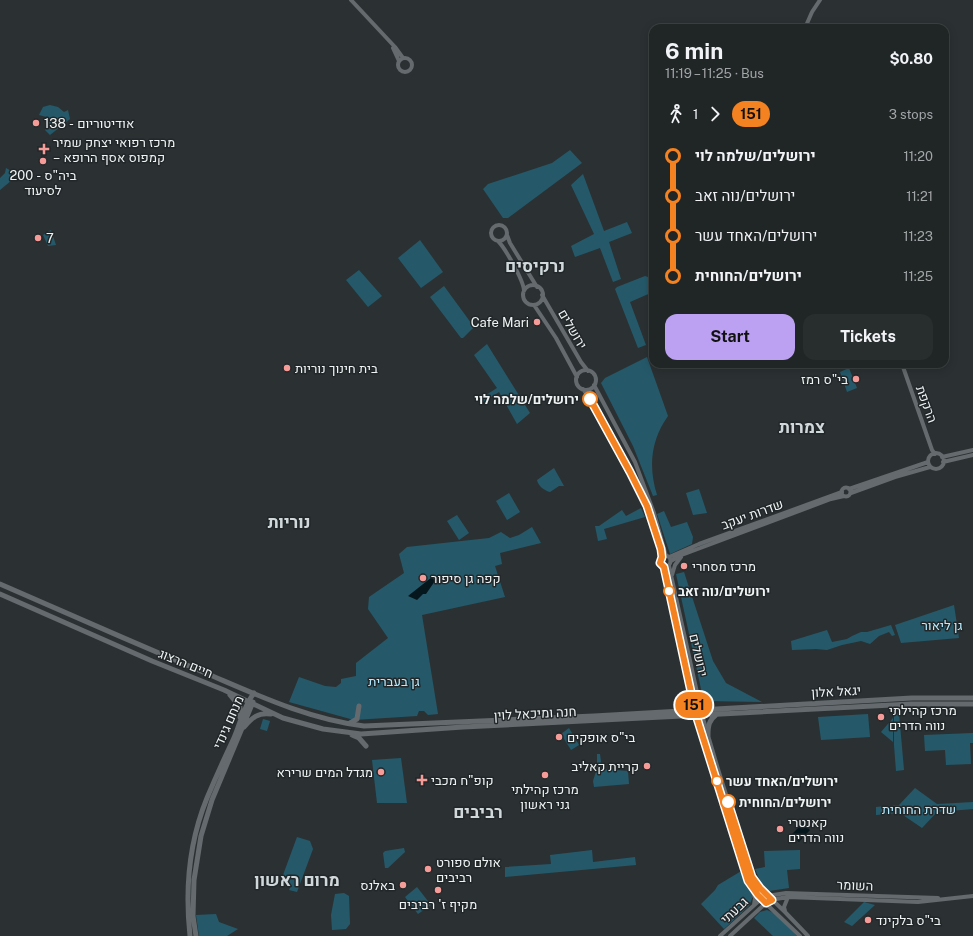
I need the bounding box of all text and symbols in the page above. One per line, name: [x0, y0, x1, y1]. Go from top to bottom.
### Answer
text: 6 min: [665, 38, 723, 64]
text: $0.80: [889, 50, 933, 67]
text: 11:19 – 11:25 · Bus: [665, 66, 764, 81]
icon: walk: [665, 103, 687, 125]
icon: forward: [704, 103, 726, 125]
text: 151: [740, 106, 762, 122]
text: 1: [693, 107, 698, 122]
text: 3 stops: [889, 107, 933, 122]
place label: 138 - אודיטוריום: [44, 116, 134, 131]
marker: 138 - אודיטוריום: [31, 118, 41, 128]
place label: מרכז רפואי יצחק שמיר – קמפוס אסף הרופא: [53, 135, 175, 165]
marker: מרכז רפואי יצחק שמיר – קמפוס אסף הרופא: [38, 143, 50, 155]
text: ירושלים/שלמה לוי: [695, 147, 816, 164]
text: 11:20: [904, 149, 933, 164]
marker: 200 - ביה"ס לסיעוד: [38, 156, 48, 166]
place label: 200 - ביה"ס לסיעוד: [9, 168, 77, 198]
text: ירושלים/נוה זאב: [695, 187, 795, 204]
text: 11:21: [906, 189, 933, 204]
text: ירושלים/האחד עשר: [695, 227, 817, 244]
text: 11:23: [903, 229, 933, 244]
place label: 7: [46, 231, 54, 246]
marker: 7: [33, 233, 43, 243]
district label: נרקיסים: [505, 256, 565, 276]
text: ירושלים/החוחית: [695, 267, 802, 284]
text: 11:25: [903, 269, 933, 284]
street label: ירושלים: [555, 307, 590, 352]
button: Start: [665, 314, 795, 360]
button: Tickets: [803, 314, 933, 360]
place label: Cafe Mari: [471, 315, 529, 330]
marker: Cafe Mari: [532, 317, 542, 327]
place label: בית חינוך נוריות: [295, 361, 378, 376]
marker: בית חינוך נוריות: [282, 363, 292, 373]
place label: בי"ס רמז: [801, 372, 848, 387]
marker: בי"ס רמז: [851, 374, 861, 384]
street label: הרקפת: [913, 384, 940, 425]
marker: ירושלים/שלמה לוי: [582, 391, 598, 407]
place label: ירושלים/שלמה לוי: [474, 392, 579, 407]
district label: צמרות: [779, 417, 825, 437]
street label: שדרות יעקב: [719, 496, 785, 533]
district label: נוריות: [268, 512, 310, 532]
place label: מרכז מסחרי: [692, 559, 756, 574]
marker: מרכז מסחרי: [679, 561, 689, 571]
place label: קפה גן סיפור: [431, 571, 501, 586]
marker: קפה גן סיפור: [418, 573, 428, 583]
place label: ירושלים/נוה זאב: [678, 584, 770, 599]
marker: ירושלים/נוה זאב: [663, 585, 675, 597]
park label: גן ליאור: [921, 618, 963, 633]
street label: ירושלים: [686, 632, 711, 678]
street label: חיים הרצוג: [157, 646, 215, 681]
park label: גן בעברית: [368, 674, 420, 689]
street label: יגאל אלון: [811, 683, 861, 700]
line badge: 151: [671, 692, 717, 718]
street label: מנחם גינדי: [210, 693, 247, 751]
text: 151: [683, 697, 705, 713]
place label: מרכז קהילתי נווה הדרים: [889, 703, 957, 733]
street label: חנה ומיכאל לוין: [493, 704, 577, 723]
marker: מרכז קהילתי נווה הדרים: [876, 712, 886, 722]
place label: בי"ס אופקים: [567, 730, 635, 745]
marker: בי"ס אופקים: [554, 732, 564, 742]
place label: קריית קאליב: [572, 759, 639, 774]
marker: קריית קאליב: [642, 761, 652, 771]
place label: מגדל המים שרירא: [277, 765, 373, 780]
marker: מגדל המים שרירא: [376, 767, 386, 777]
marker: מרכז קהילתי גני ראשון: [540, 770, 550, 780]
place label: קופ"ח מכבי: [431, 773, 494, 788]
marker: קופ"ח מכבי: [416, 774, 428, 786]
place label: ירושלים/האחד עשר: [726, 774, 838, 789]
marker: ירושלים/האחד עשר: [711, 775, 723, 787]
place label: מרכז קהילתי גני ראשון: [511, 782, 579, 812]
marker: ירושלים/החוחית: [720, 794, 736, 810]
place label: ירושלים/החוחית: [739, 795, 832, 810]
district label: רביבים: [453, 802, 503, 822]
park label: שדרת החוחית: [882, 802, 956, 817]
place label: קאנטרי נווה הדרים: [788, 815, 844, 845]
marker: קאנטרי נווה הדרים: [775, 824, 785, 834]
place label: אולם ספורט רביבים: [436, 855, 501, 885]
marker: אולם ספורט רביבים: [423, 864, 433, 874]
district label: מרום ראשון: [254, 870, 340, 890]
street label: השומר: [837, 877, 873, 894]
place label: באלנס: [360, 878, 395, 893]
marker: באלנס: [398, 880, 408, 890]
marker: מקיף ז' רביבים: [433, 885, 443, 895]
street label: גבעתי: [718, 894, 751, 927]
place label: מקיף ז' רביבים: [399, 897, 477, 912]
place label: בי"ס בלקינד: [876, 913, 941, 928]
marker: בי"ס בלקינד: [863, 915, 873, 925]

